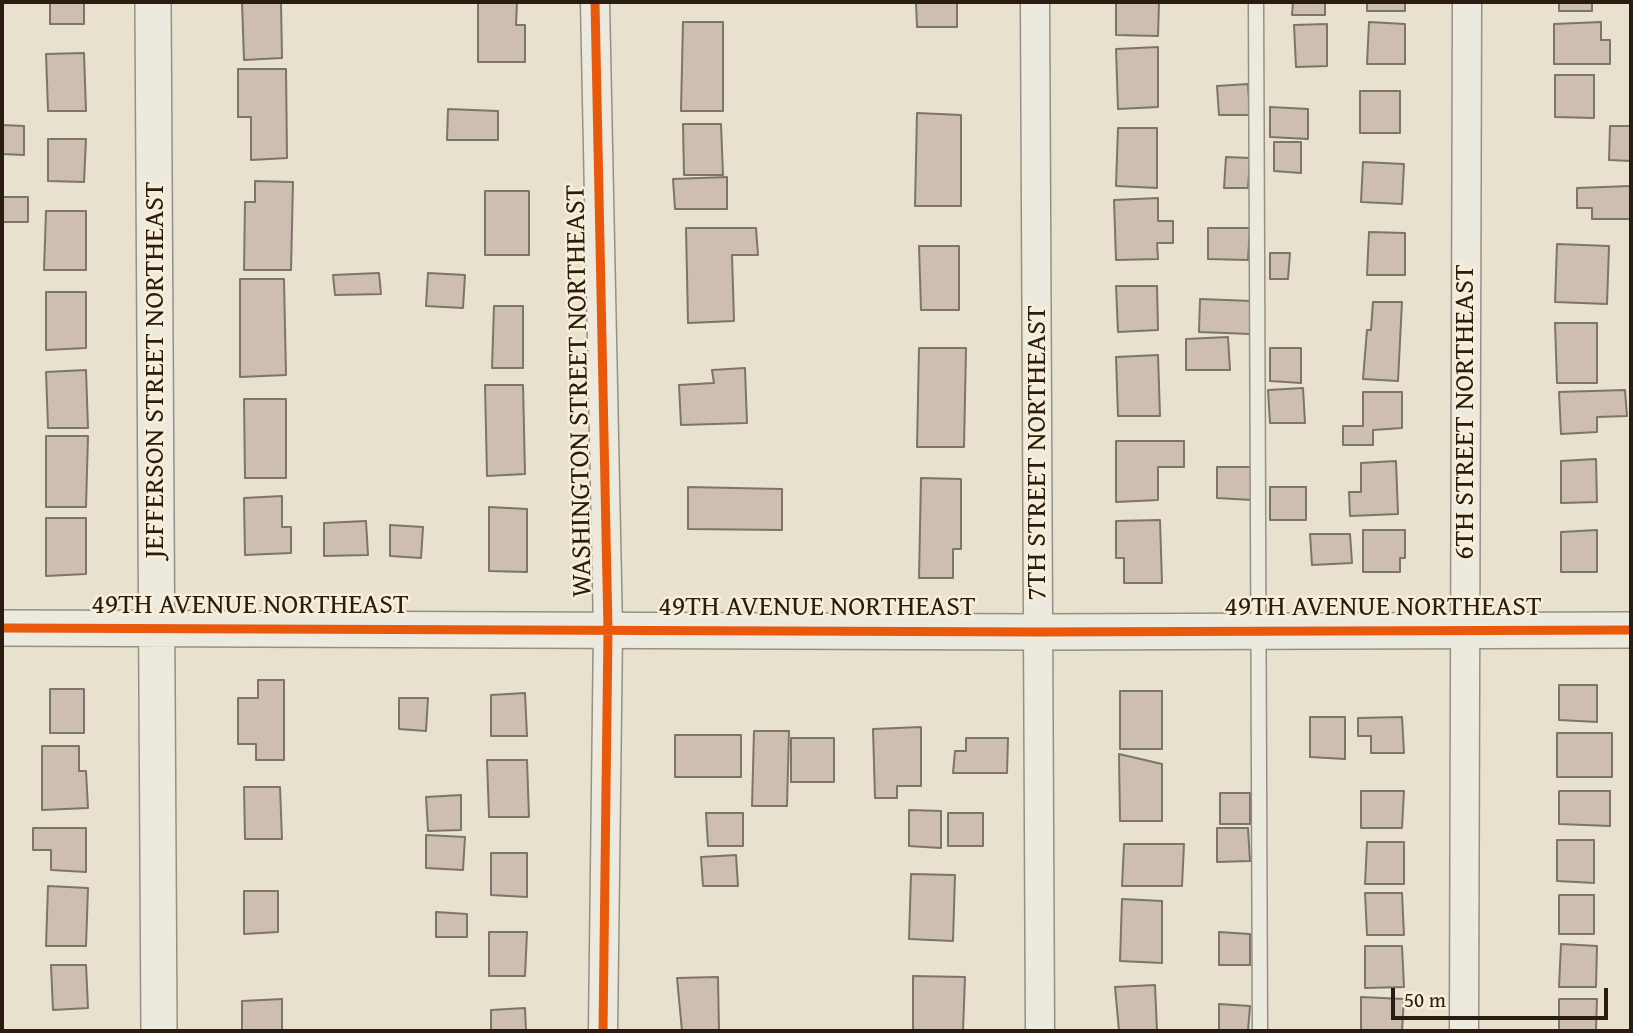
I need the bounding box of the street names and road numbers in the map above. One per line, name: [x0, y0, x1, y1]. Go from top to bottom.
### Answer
street label: JEFFERSON STREET NORTHEAST: [139, 181, 173, 559]
street label: WASHINGTON STREET NORTHEAST: [560, 184, 600, 598]
street label: 6TH STREET NORTHEAST: [1449, 264, 1483, 560]
street label: 7TH STREET NORTHEAST: [1021, 305, 1055, 601]
street label: 49TH AVENUE NORTHEAST: [91, 589, 409, 623]
street label: 49TH AVENUE NORTHEAST: [658, 591, 976, 625]
street label: 49TH AVENUE NORTHEAST: [1224, 591, 1542, 625]

